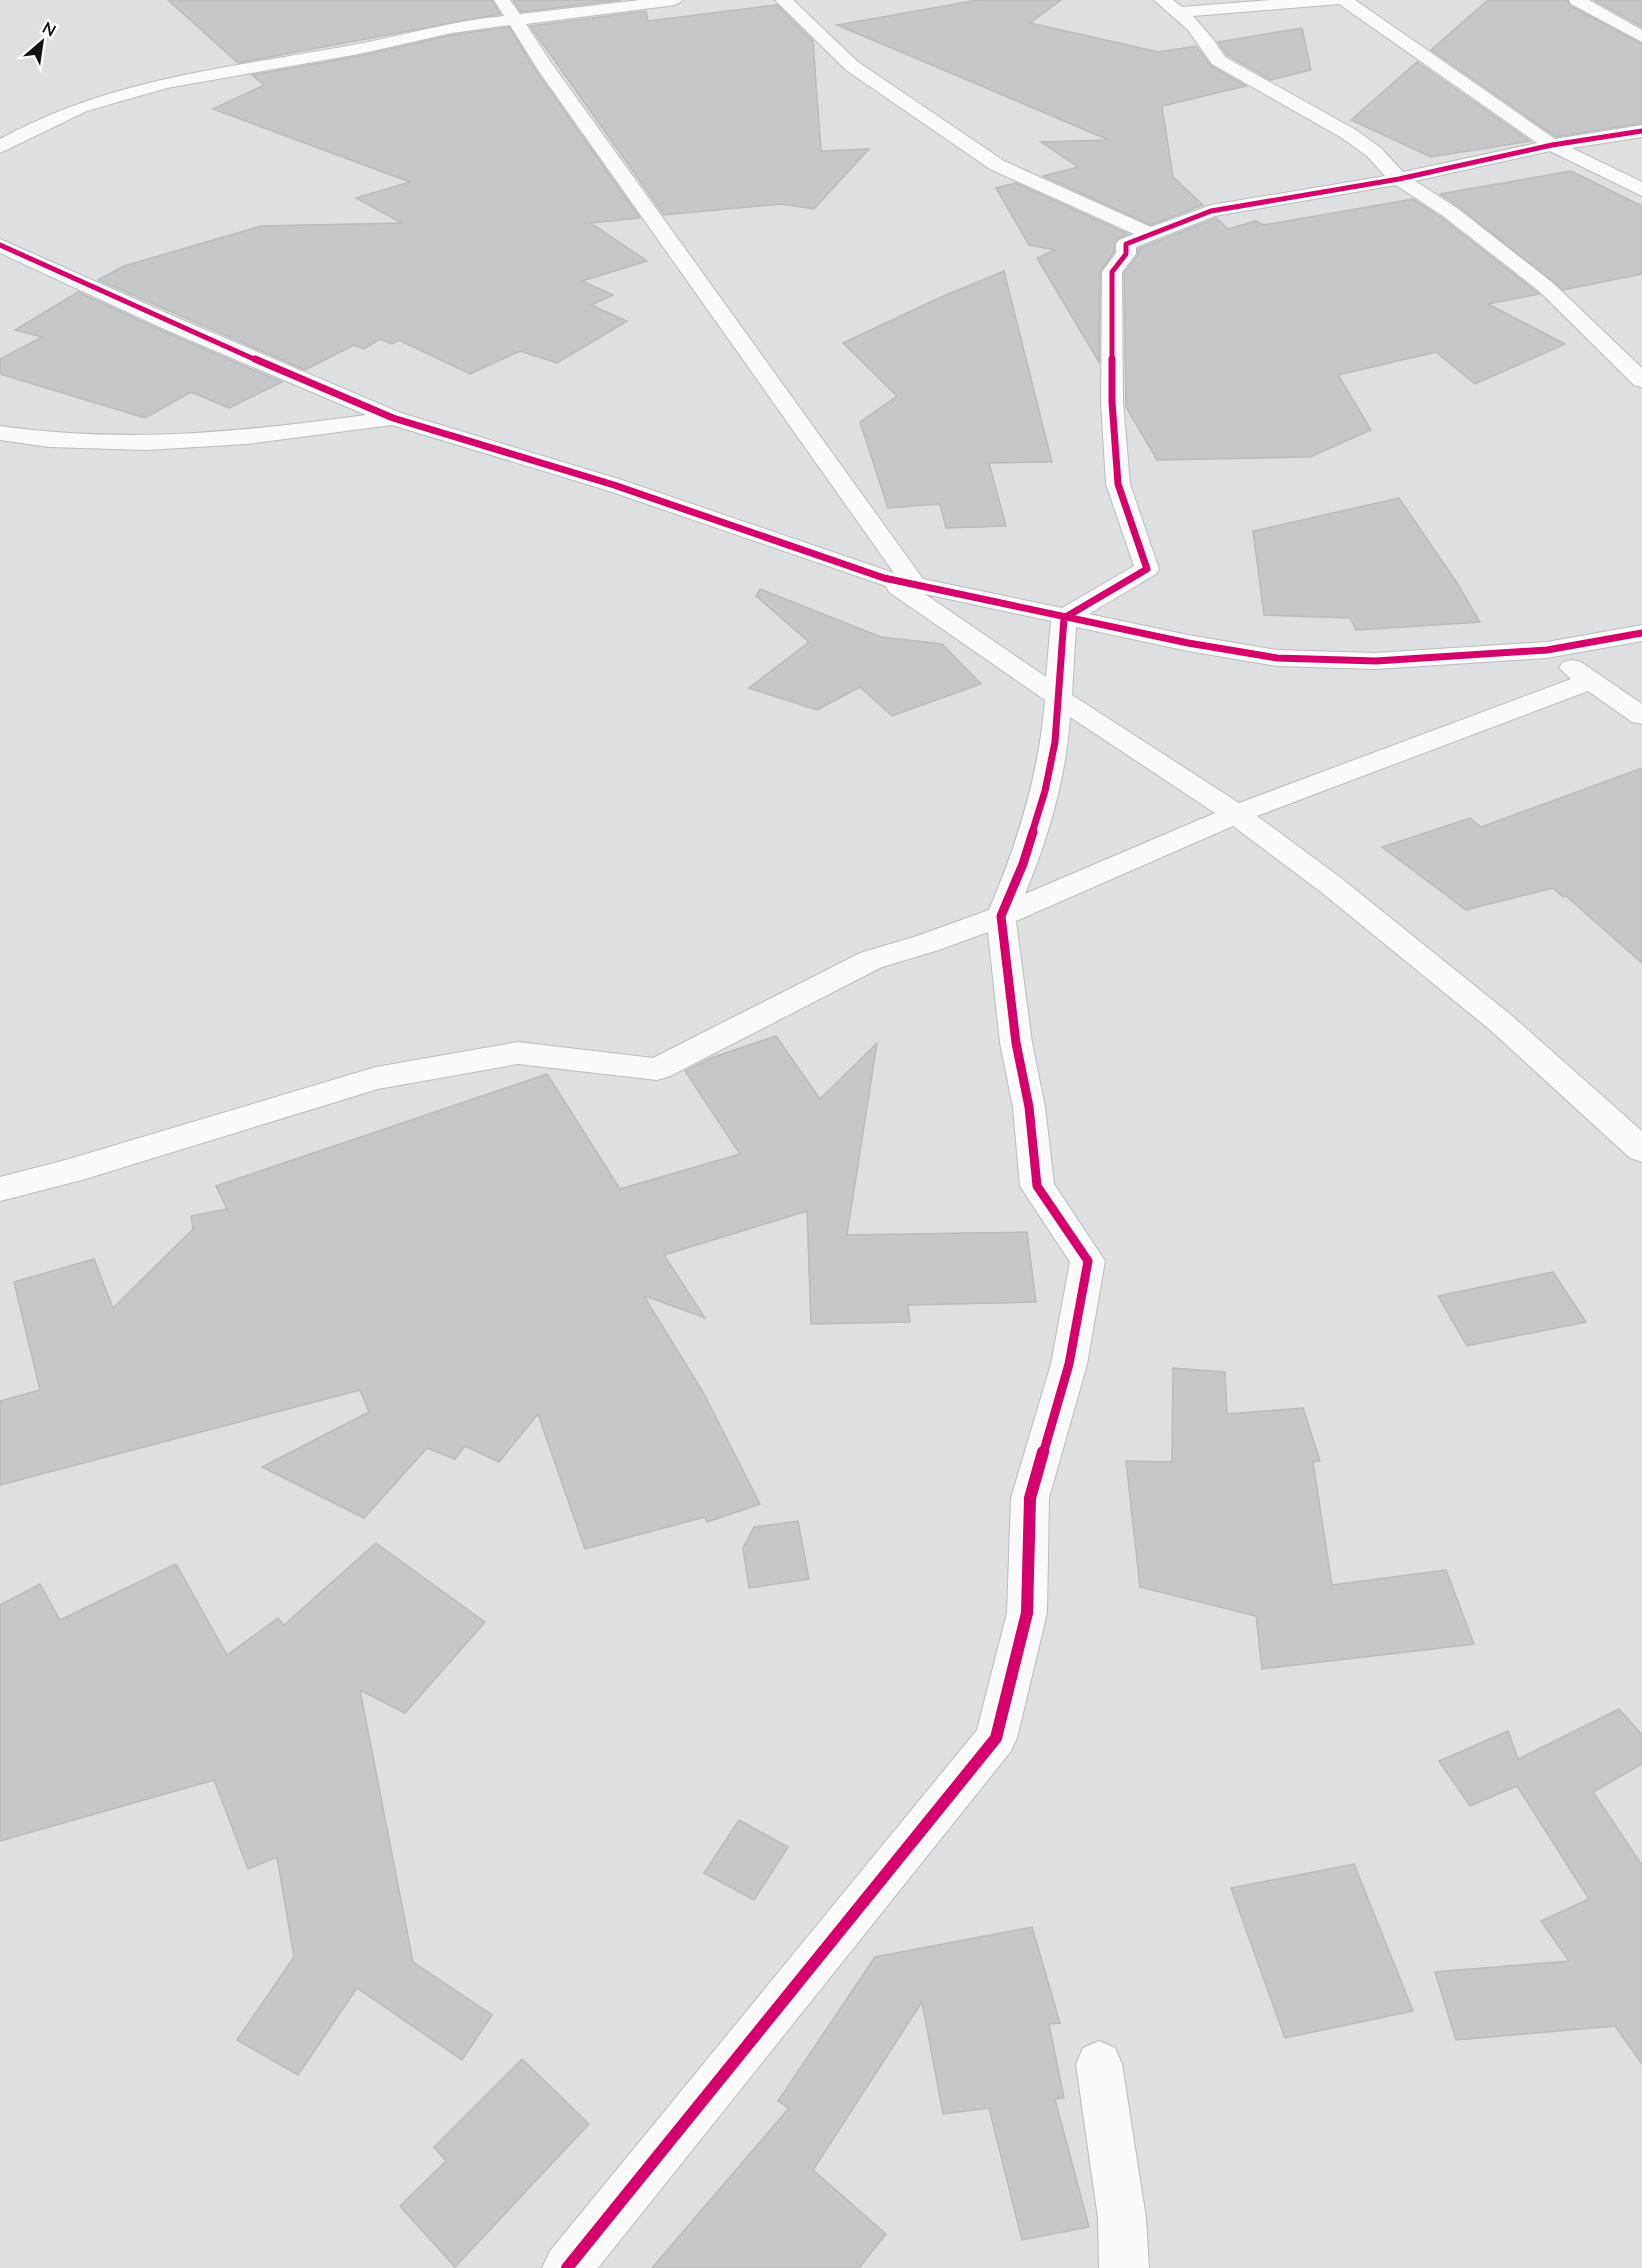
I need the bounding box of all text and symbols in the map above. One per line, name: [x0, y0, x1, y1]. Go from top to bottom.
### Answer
north arrow: [12, 12, 72, 72]
text: N: [40, 17, 60, 40]

